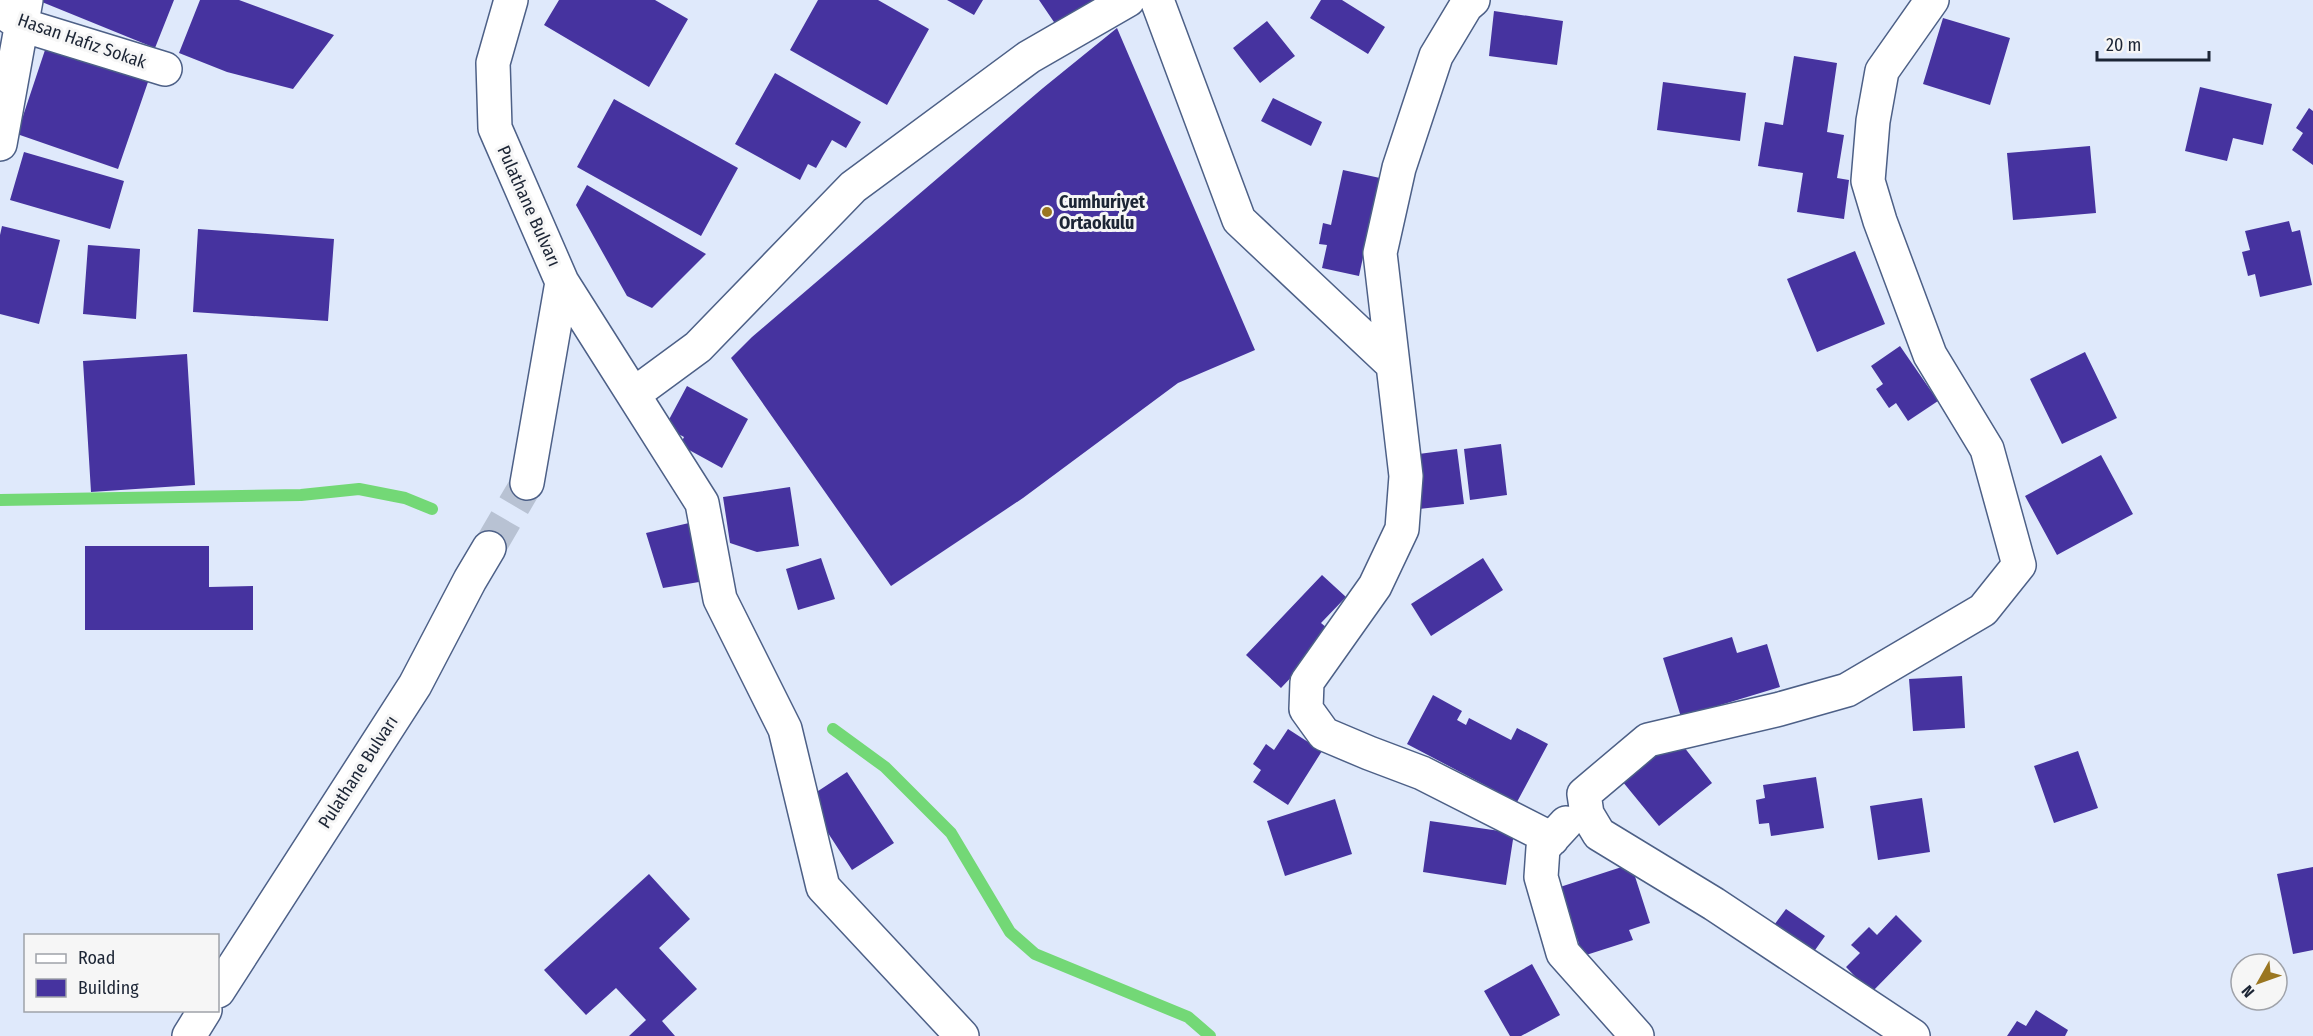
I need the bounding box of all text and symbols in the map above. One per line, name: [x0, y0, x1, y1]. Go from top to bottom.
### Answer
street label: Hasan Hafız Sokak: [15, 9, 150, 73]
scale bar: [2097, 24, 2210, 62]
text: 20 m: [2106, 34, 2141, 56]
street label: Pulathane Bulvarı: [493, 142, 565, 270]
place label: Cumhuriyet Ortaokulu: [1059, 191, 1146, 234]
marker: Cumhuriyet Ortaokulu: [1040, 205, 1054, 219]
street label: Pulathane Bulvarı: [313, 712, 403, 832]
legend: [24, 934, 219, 1012]
text: Road: [78, 947, 115, 969]
north arrow: [2229, 952, 2289, 1012]
text: Building: [78, 977, 139, 999]
text: N: [2238, 982, 2258, 1001]

